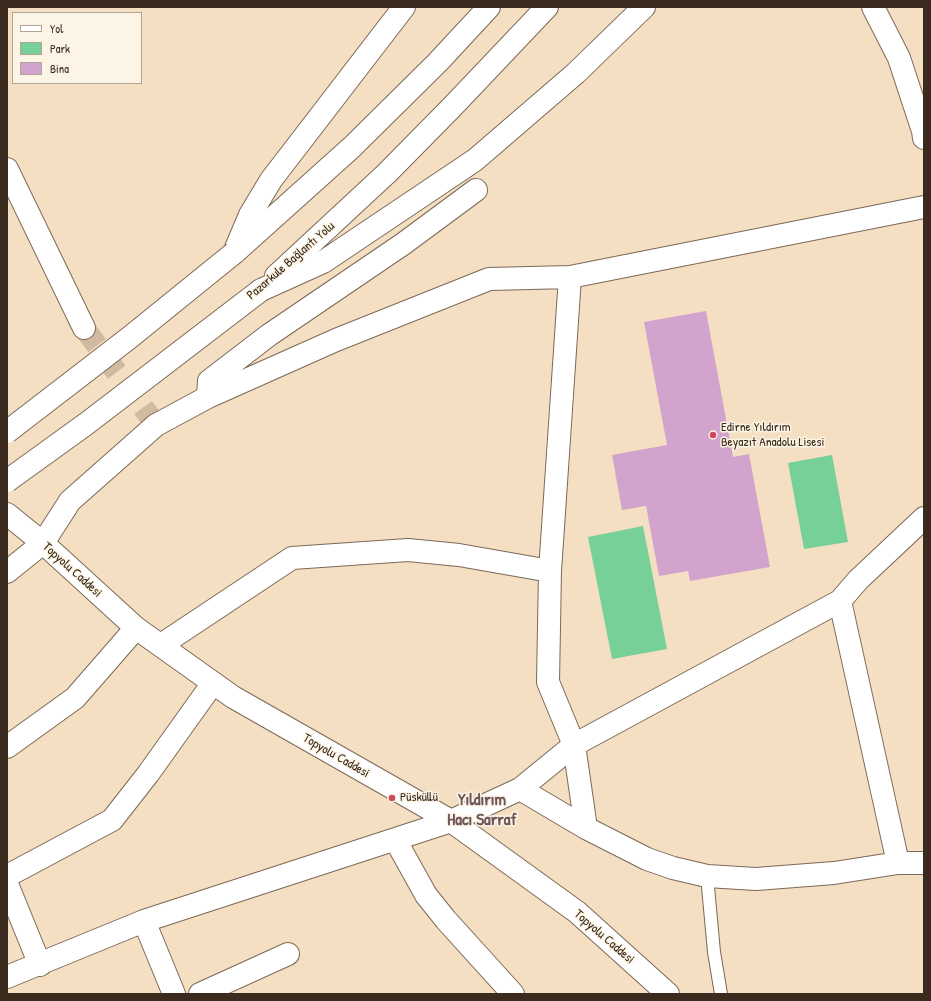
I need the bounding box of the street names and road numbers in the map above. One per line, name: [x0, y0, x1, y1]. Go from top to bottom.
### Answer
street label: Pazarkule Bağlantı Yolu: [244, 219, 338, 303]
street label: Topyolu Caddesi: [39, 539, 105, 601]
street label: Topyolu Caddesi: [300, 731, 372, 781]
street label: Topyolu Caddesi: [571, 907, 637, 967]

